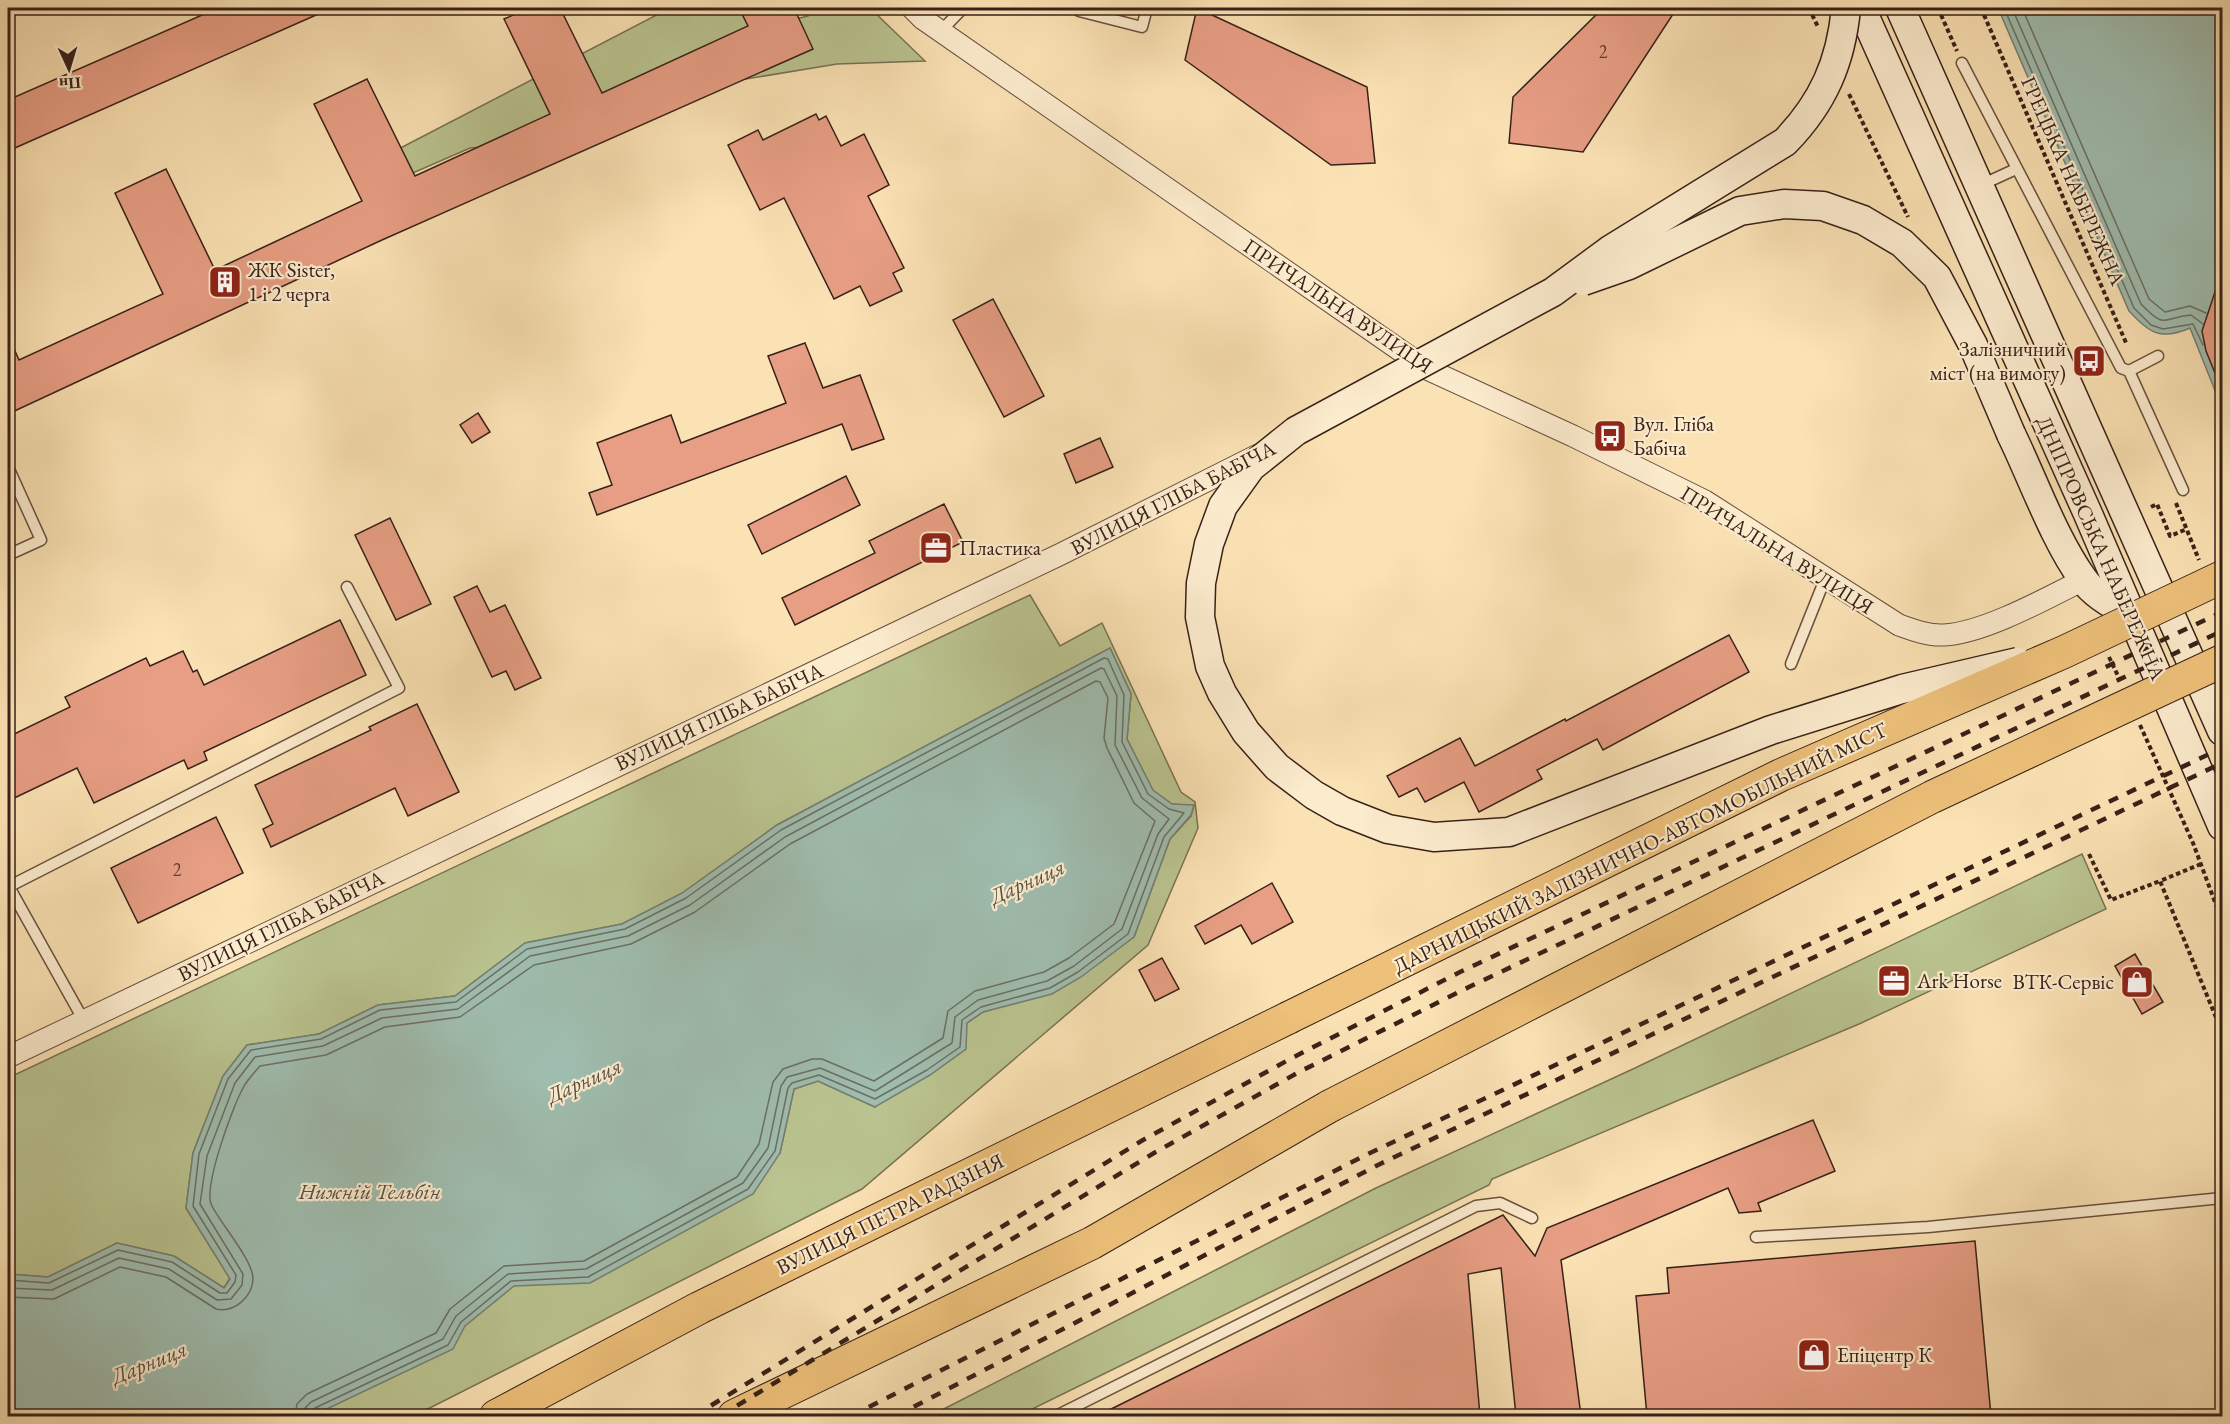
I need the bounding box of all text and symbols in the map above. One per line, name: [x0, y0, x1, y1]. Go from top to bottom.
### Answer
north arrow: [39, 39, 99, 99]
house number: 2: [1599, 40, 1608, 63]
text: Пн: [58, 72, 82, 95]
street label: ГРЕЦЬКА НАБЕРЕЖНА: [2015, 72, 2132, 290]
street label: ПРИЧАЛЬНА ВУЛИЦЯ: [1238, 232, 1438, 379]
place label: ЖК Sister, 1 і 2 черга: [247, 256, 335, 307]
building icon: ЖК Sister, 1 і 2 черга: [207, 264, 243, 300]
place label: Залізничний міст (на вимогу): [1929, 335, 2066, 386]
bus stop icon: Залізничний міст (на вимогу): [2071, 343, 2107, 379]
place label: Вул. Гліба Бабіча: [1633, 410, 1715, 461]
street label: ДНІПРОВСЬКА НАБЕРЕЖНА: [2031, 411, 2172, 685]
bus stop icon: Вул. Гліба Бабіча: [1592, 418, 1628, 454]
street label: ВУЛИЦЯ ГЛІБА БАБІЧА: [1066, 434, 1280, 561]
street label: ПРИЧАЛЬНА ВУЛИЦЯ: [1676, 479, 1879, 620]
office icon: Пластика: [918, 530, 954, 566]
place label: Пластика: [959, 534, 1042, 561]
street label: ВУЛИЦЯ ГЛІБА БАБІЧА: [610, 656, 828, 777]
street label: ДАРНИЦЬКИЙ ЗАЛІЗНИЧНО-АВТОМОБІЛЬНИЙ МІСТ: [1388, 715, 1892, 979]
water label: Дарниця: [983, 852, 1069, 912]
house number: 2: [173, 858, 182, 881]
street label: ВУЛИЦЯ ГЛІБА БАБІЧА: [173, 864, 389, 987]
office icon: Ark Horse: [1876, 963, 1912, 999]
shop icon: ВТК-Сервіс: [2119, 964, 2155, 1000]
place label: Ark Horse: [1916, 967, 2002, 994]
place label: ВТК-Сервіс: [2013, 968, 2114, 995]
water label: Дарниця: [540, 1051, 626, 1111]
street label: ВУЛИЦЯ ПЕТРА РАДЗІНЯ: [771, 1147, 1008, 1280]
water label: Нижній Тельбін: [298, 1177, 441, 1206]
water label: Дарниця: [105, 1334, 191, 1391]
shop icon: Епіцентр К: [1796, 1337, 1832, 1373]
place label: Епіцентр К: [1837, 1341, 1932, 1368]

